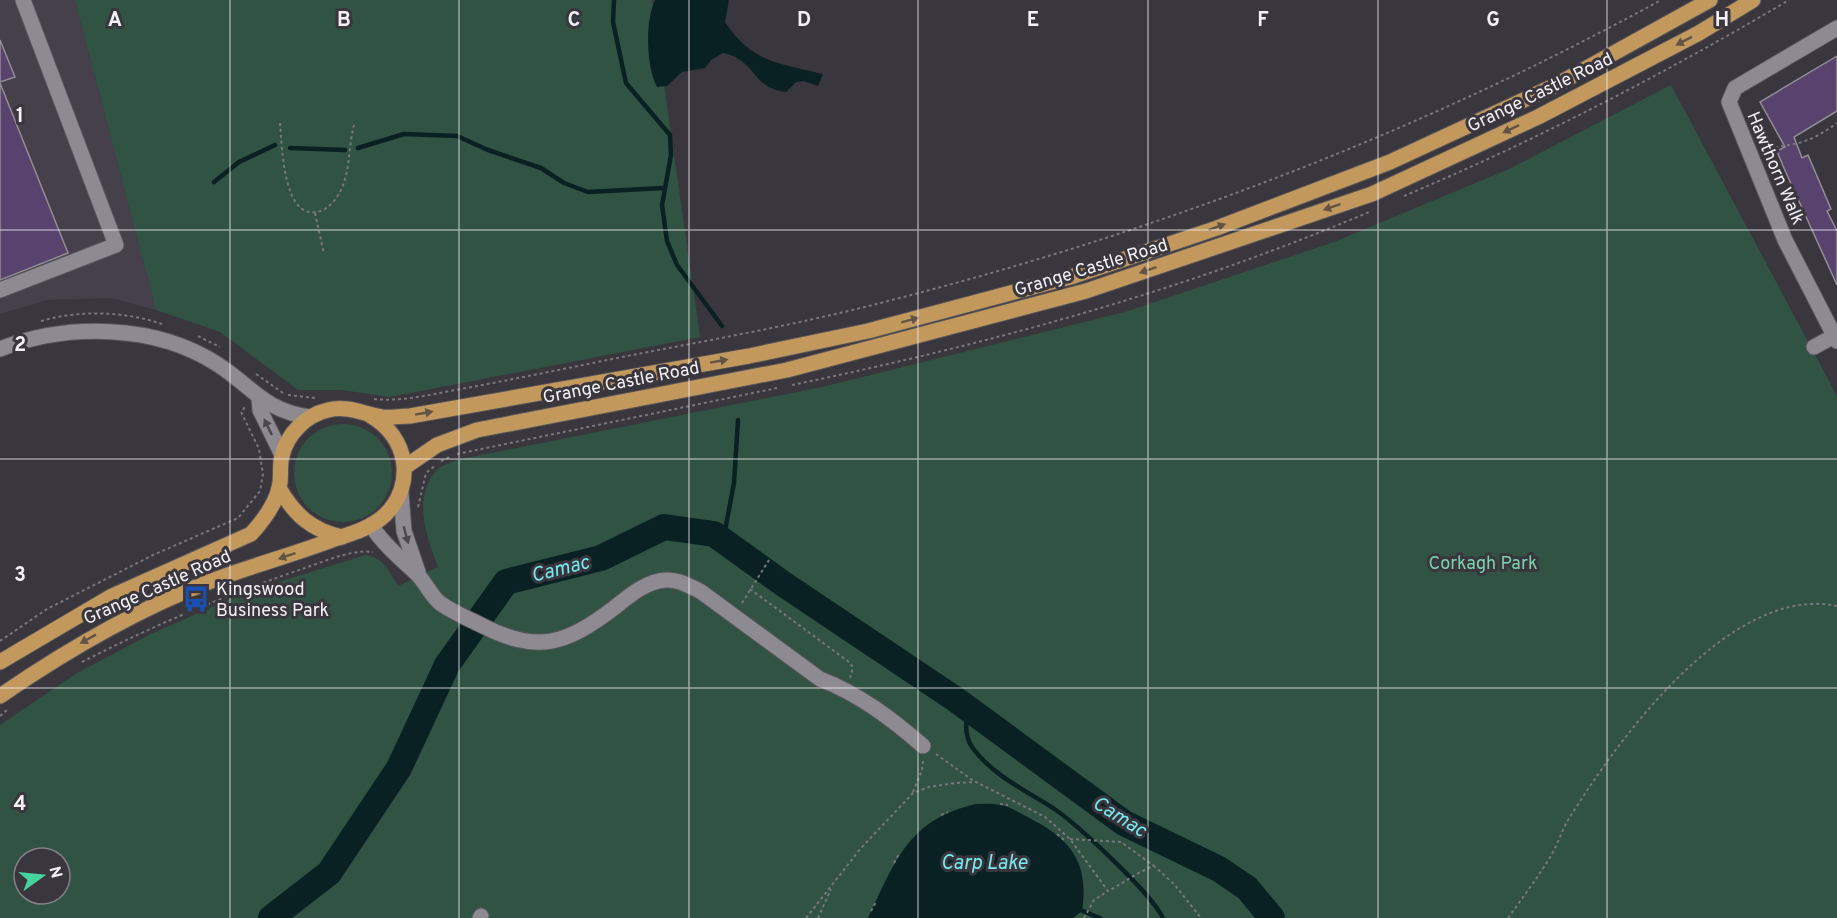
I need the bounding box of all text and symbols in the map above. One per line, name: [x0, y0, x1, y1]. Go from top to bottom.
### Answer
text: A: [108, 8, 122, 34]
text: B: [337, 8, 351, 34]
text: C: [568, 8, 580, 34]
text: D: [797, 8, 811, 34]
text: E: [1027, 8, 1039, 34]
text: F: [1257, 8, 1269, 34]
text: G: [1486, 8, 1500, 34]
text: H: [1715, 8, 1729, 34]
one-way arrow: [1676, 36, 1693, 46]
street label: Grange Castle Road: [1464, 48, 1617, 139]
text: 1: [16, 104, 24, 130]
street label: Hawthorn Walk: [1740, 109, 1809, 229]
one-way arrow: [1502, 125, 1519, 134]
one-way arrow: [1323, 203, 1341, 213]
one-way arrow: [1208, 222, 1226, 232]
street label: Grange Castle Road: [1012, 234, 1171, 303]
one-way arrow: [1139, 266, 1157, 276]
one-way arrow: [900, 315, 919, 325]
text: 2: [14, 333, 26, 359]
street label: Grange Castle Road: [541, 357, 702, 410]
one-way arrow: [710, 357, 729, 366]
one-way arrow: [414, 408, 433, 417]
one-way arrow: [264, 419, 273, 436]
one-way arrow: [402, 526, 411, 544]
street label: Grange Castle Road: [80, 545, 235, 631]
water label: Camac: [529, 550, 593, 590]
one-way arrow: [278, 552, 296, 562]
park label: Corkagh Park: [1428, 553, 1538, 576]
text: 3: [14, 563, 26, 589]
place label: Kingswood Business Park: [216, 579, 329, 623]
bus stop icon: Kingswood Business Park: [181, 584, 211, 614]
one-way arrow: [79, 634, 96, 644]
water label: Camac: [1087, 791, 1151, 845]
text: 4: [14, 792, 26, 818]
north arrow: [12, 846, 72, 906]
water label: Carp Lake: [941, 851, 1028, 877]
text: N: [43, 864, 66, 881]

